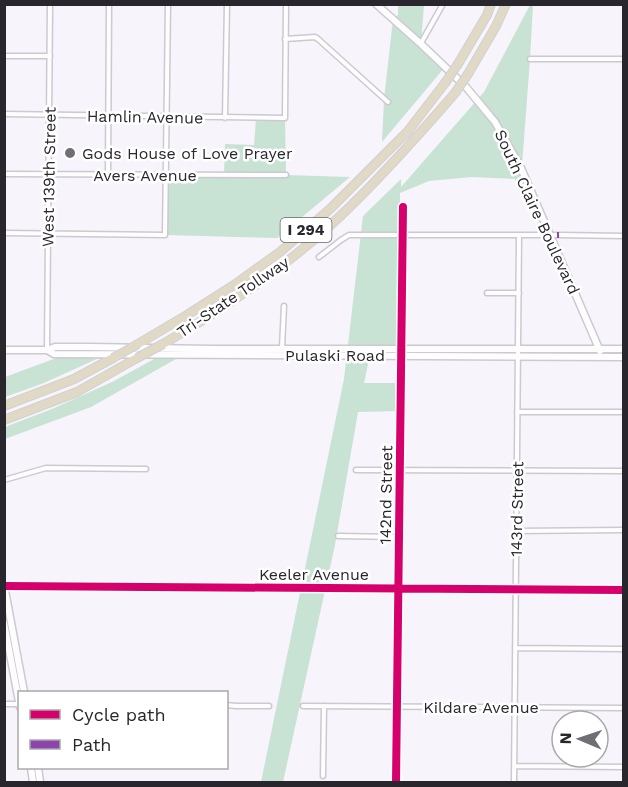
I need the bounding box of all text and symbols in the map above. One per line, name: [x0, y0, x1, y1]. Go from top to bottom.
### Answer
street label: Hamlin Avenue: [87, 106, 203, 128]
street label: West 139th Street: [38, 107, 60, 247]
street label: South Claire Boulevard: [491, 127, 583, 297]
place label: Gods House of Love Prayer: [82, 144, 293, 163]
marker: Gods House of Love Prayer: [63, 146, 77, 160]
street label: Avers Avenue: [93, 166, 197, 185]
road number: I 294: [280, 218, 332, 242]
street label: Tri-State Tollway: [173, 252, 293, 341]
street label: Pulaski Road: [285, 346, 385, 365]
street label: 142nd Street: [376, 445, 396, 545]
street label: 143rd Street: [507, 461, 527, 557]
street label: Keeler Avenue: [259, 565, 369, 584]
legend: [18, 691, 228, 769]
street label: Kildare Avenue: [423, 698, 539, 717]
text: Cycle path: [72, 704, 166, 725]
north arrow: [550, 709, 610, 769]
text: N: [556, 732, 575, 745]
text: Path: [72, 734, 112, 755]

